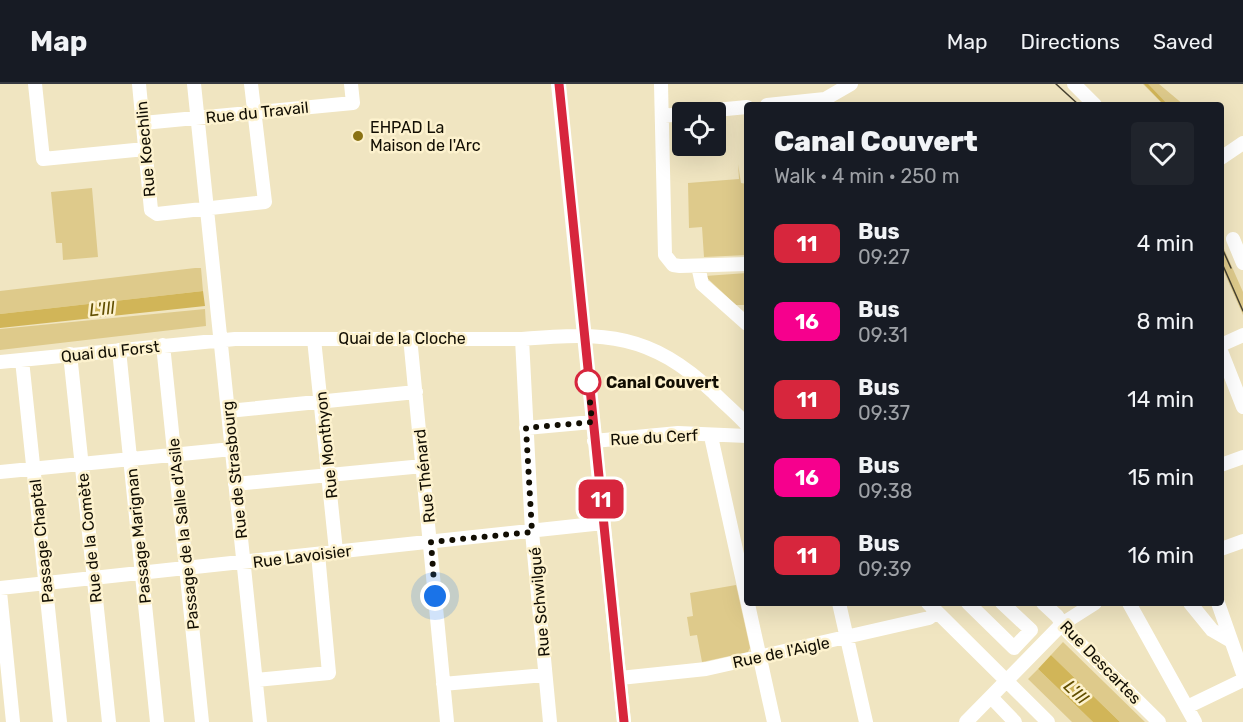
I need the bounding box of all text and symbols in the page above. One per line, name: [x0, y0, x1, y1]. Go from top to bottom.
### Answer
text: Map: [30, 25, 87, 58]
text: Map: [947, 29, 988, 54]
text: Directions: [1021, 29, 1120, 54]
text: Saved: [1153, 29, 1213, 54]
street label: Rue du Travail: [205, 98, 309, 127]
street label: Rue Koechlin: [132, 100, 159, 198]
map controls: [672, 102, 726, 156]
button: locate: [672, 102, 726, 156]
place label: EHPAD La Maison de l'Arc: [370, 118, 481, 155]
button: heart: [1131, 122, 1194, 185]
text: Canal Couvert: [774, 125, 978, 158]
marker: EHPAD La Maison de l'Arc: [351, 129, 365, 143]
text: Walk · 4 min · 250 m: [774, 164, 959, 188]
text: Bus: [858, 218, 900, 245]
text: 4 min: [1137, 230, 1194, 257]
text: 11: [797, 231, 817, 256]
text: 09:27: [858, 245, 910, 269]
text: Bus: [858, 296, 900, 323]
water label: L'Ill: [88, 297, 117, 321]
text: 8 min: [1136, 308, 1194, 335]
text: 16: [795, 309, 819, 334]
text: 09:31: [858, 323, 908, 347]
street label: Quai de la Cloche: [338, 329, 466, 348]
street label: Quai du Forst: [60, 337, 160, 366]
marker: Canal Couvert: [575, 369, 601, 395]
place label: Canal Couvert: [606, 373, 720, 392]
text: Bus: [858, 374, 900, 401]
text: 14 min: [1127, 386, 1194, 413]
text: 11: [797, 387, 817, 412]
street label: Rue Monthyon: [311, 390, 342, 499]
street label: Rue de Strasbourg: [218, 400, 251, 540]
text: 09:37: [858, 401, 910, 425]
street label: Rue du Cerf: [610, 426, 699, 449]
street label: Rue Thénard: [410, 428, 439, 524]
street label: Passage de la Salle d'Asile: [164, 437, 203, 631]
text: Bus: [858, 452, 900, 479]
text: 15 min: [1128, 464, 1194, 491]
text: 16: [795, 465, 819, 490]
street label: Passage Marignan: [122, 467, 155, 604]
street label: Rue de la Comète: [73, 472, 106, 604]
street label: Passage Chaptal: [26, 478, 57, 604]
text: 09:38: [858, 479, 912, 503]
line badge: 11: [574, 480, 628, 518]
text: 11: [591, 487, 611, 512]
text: Bus: [858, 530, 900, 557]
street label: Rue Lavoisier: [252, 541, 353, 572]
text: 16 min: [1128, 542, 1194, 569]
text: 11: [797, 543, 817, 568]
street label: Rue Schwilgué: [525, 546, 554, 658]
text: 09:39: [858, 557, 912, 581]
your location: [420, 581, 450, 611]
street label: Rue Descartes: [1056, 617, 1145, 708]
street label: Rue de l'Aigle: [731, 633, 831, 672]
water label: L'Ill: [1059, 675, 1093, 709]

